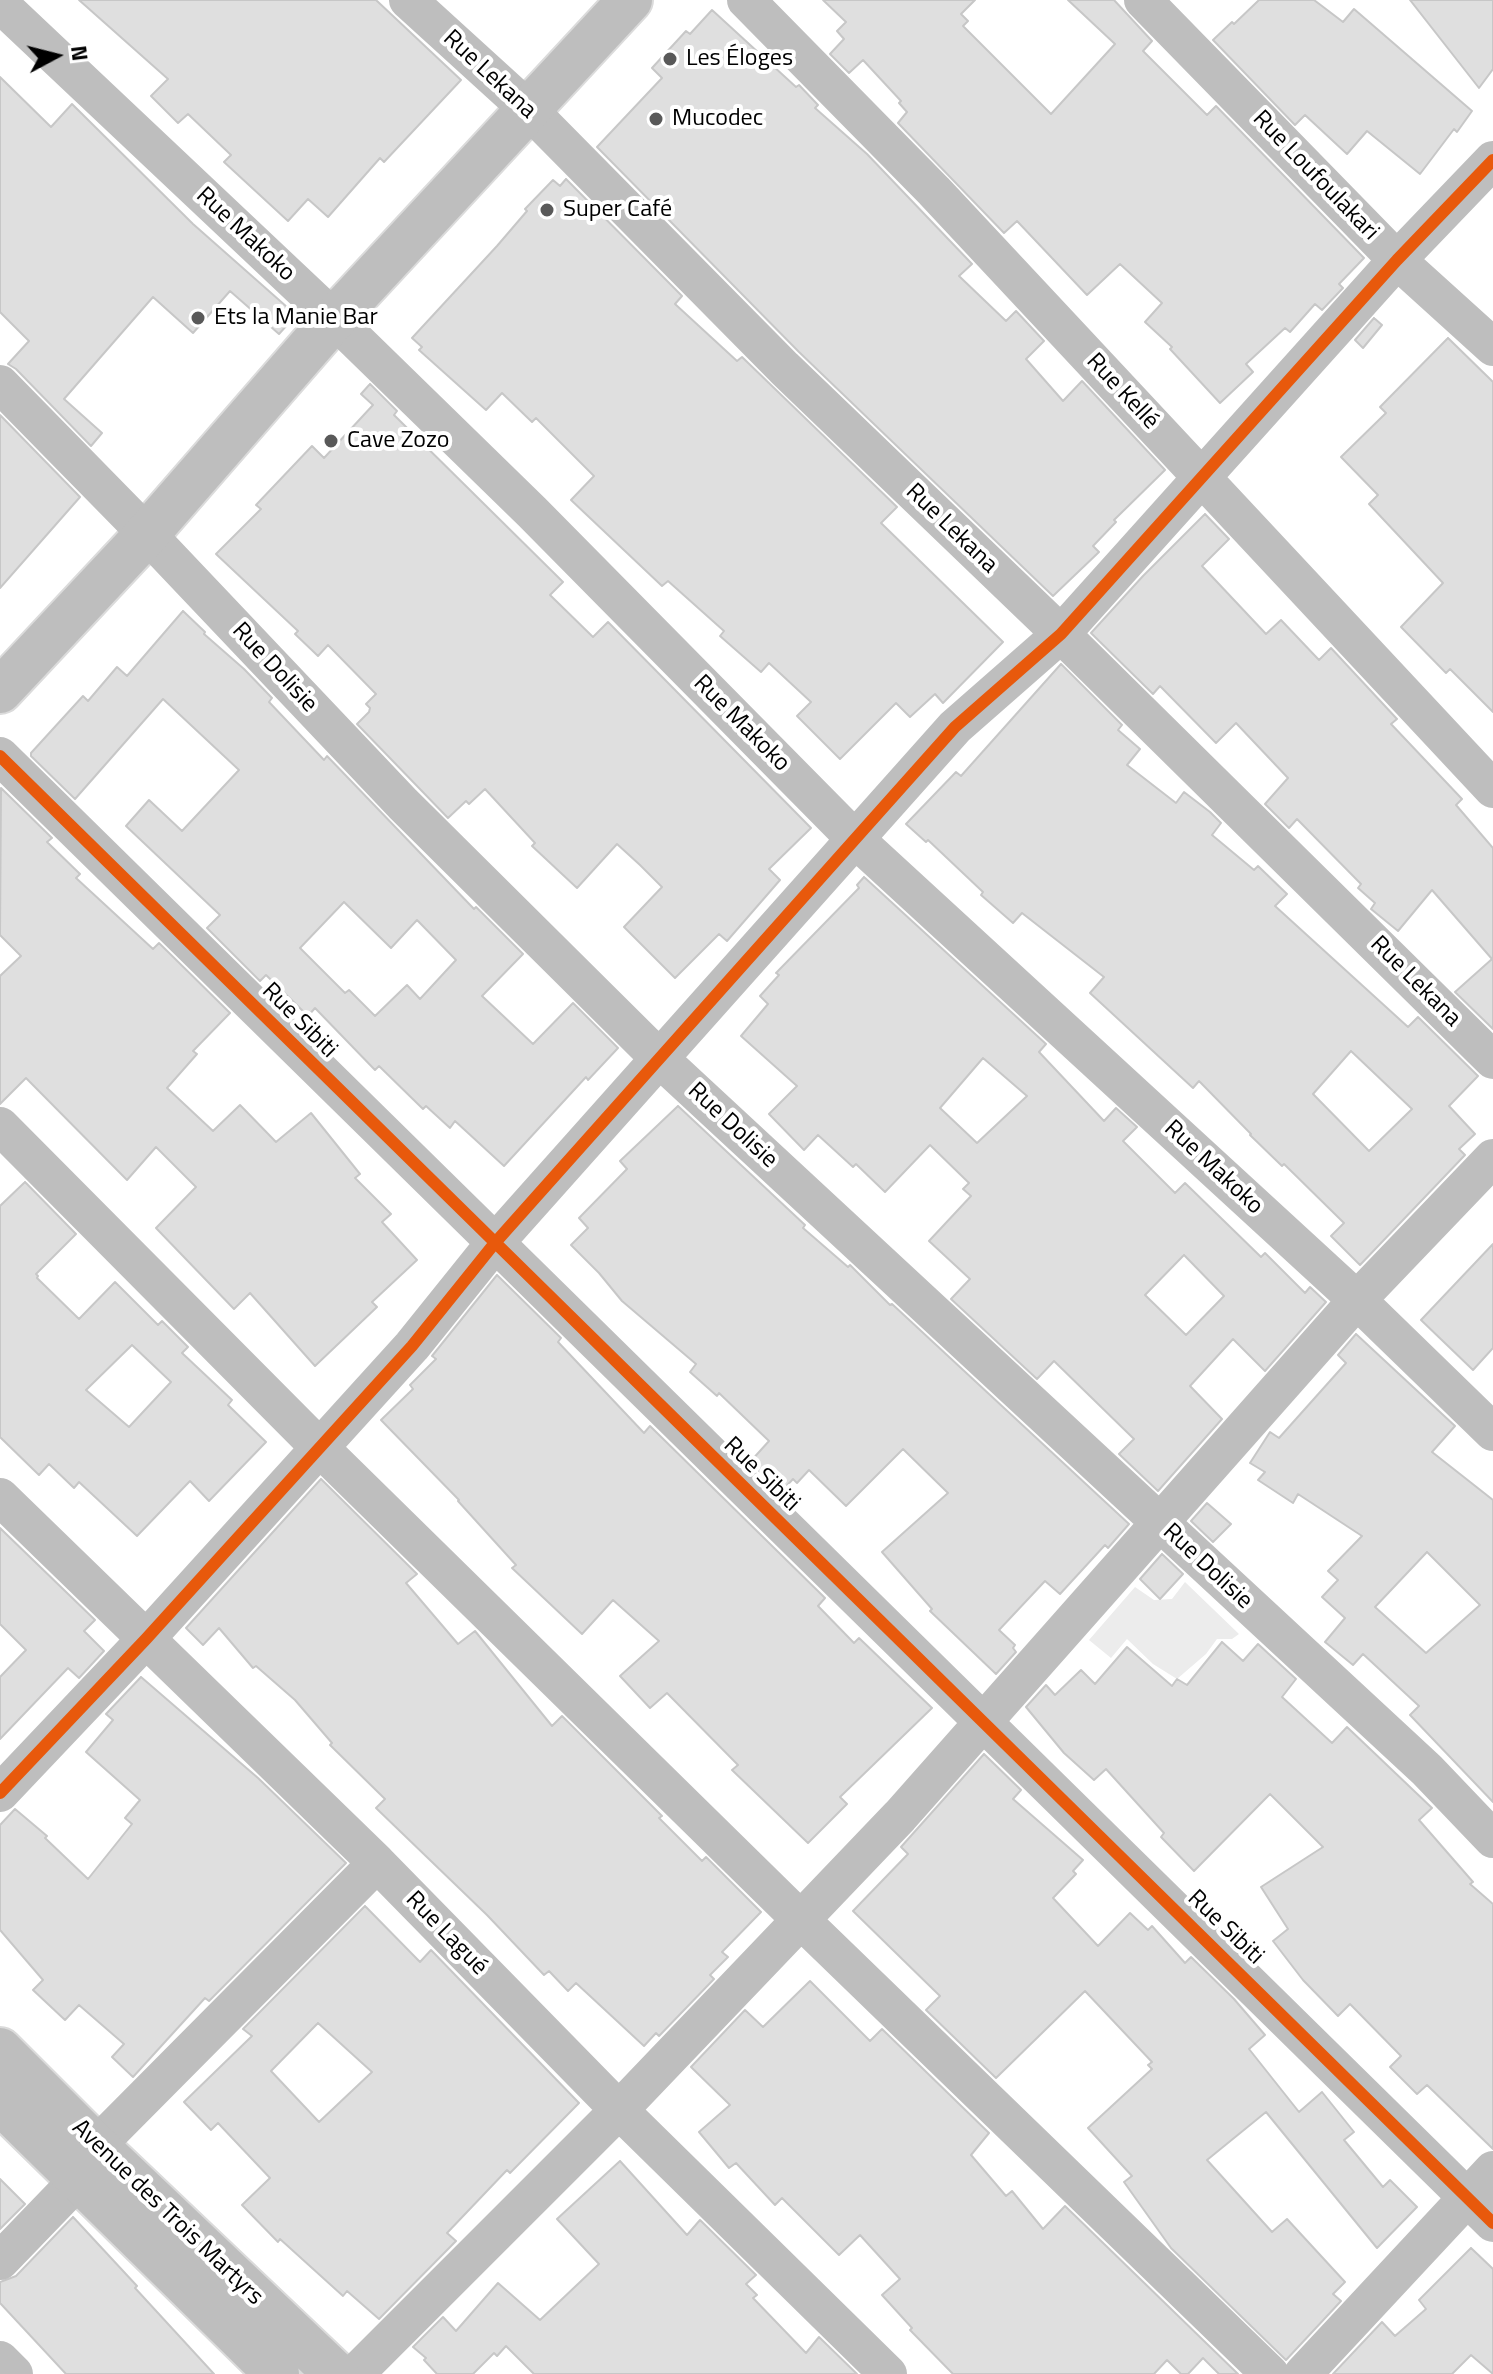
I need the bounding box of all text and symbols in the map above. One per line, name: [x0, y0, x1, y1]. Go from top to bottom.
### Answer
north arrow: [16, 16, 96, 96]
street label: Rue Lekana: [437, 25, 541, 125]
text: N: [62, 43, 98, 63]
place label: Les Éloges: [686, 45, 793, 73]
marker: Les Éloges: [661, 50, 679, 68]
place label: Mucodec: [672, 105, 763, 133]
street label: Rue Loufoulakari: [1246, 105, 1384, 247]
marker: Mucodec: [647, 110, 665, 128]
street label: Rue Makoko: [190, 182, 300, 288]
place label: Super Café: [563, 196, 672, 224]
marker: Super Café: [538, 201, 556, 219]
place label: Ets la Manie Bar: [214, 304, 378, 332]
marker: Ets la Manie Bar: [189, 309, 207, 327]
street label: Rue Kellé: [1080, 348, 1164, 436]
place label: Cave Zozo: [347, 427, 449, 455]
marker: Cave Zozo: [322, 432, 340, 450]
street label: Rue Lekana: [899, 478, 1003, 580]
street label: Rue Dolisie: [225, 617, 323, 719]
street label: Rue Makoko: [687, 670, 795, 778]
street label: Rue Lekana: [1364, 931, 1466, 1033]
street label: Rue Sibiti: [255, 977, 343, 1065]
street label: Rue Dolisie: [681, 1077, 783, 1175]
street label: Rue Makoko: [1158, 1115, 1268, 1221]
street label: Rue Sibiti: [717, 1432, 805, 1518]
street label: Rue Dolisie: [1156, 1518, 1258, 1616]
street label: Rue Sibiti: [1181, 1885, 1269, 1971]
street label: Rue Lagué: [399, 1886, 493, 1982]
street label: Avenue des Trois Martyrs: [65, 2114, 269, 2312]

